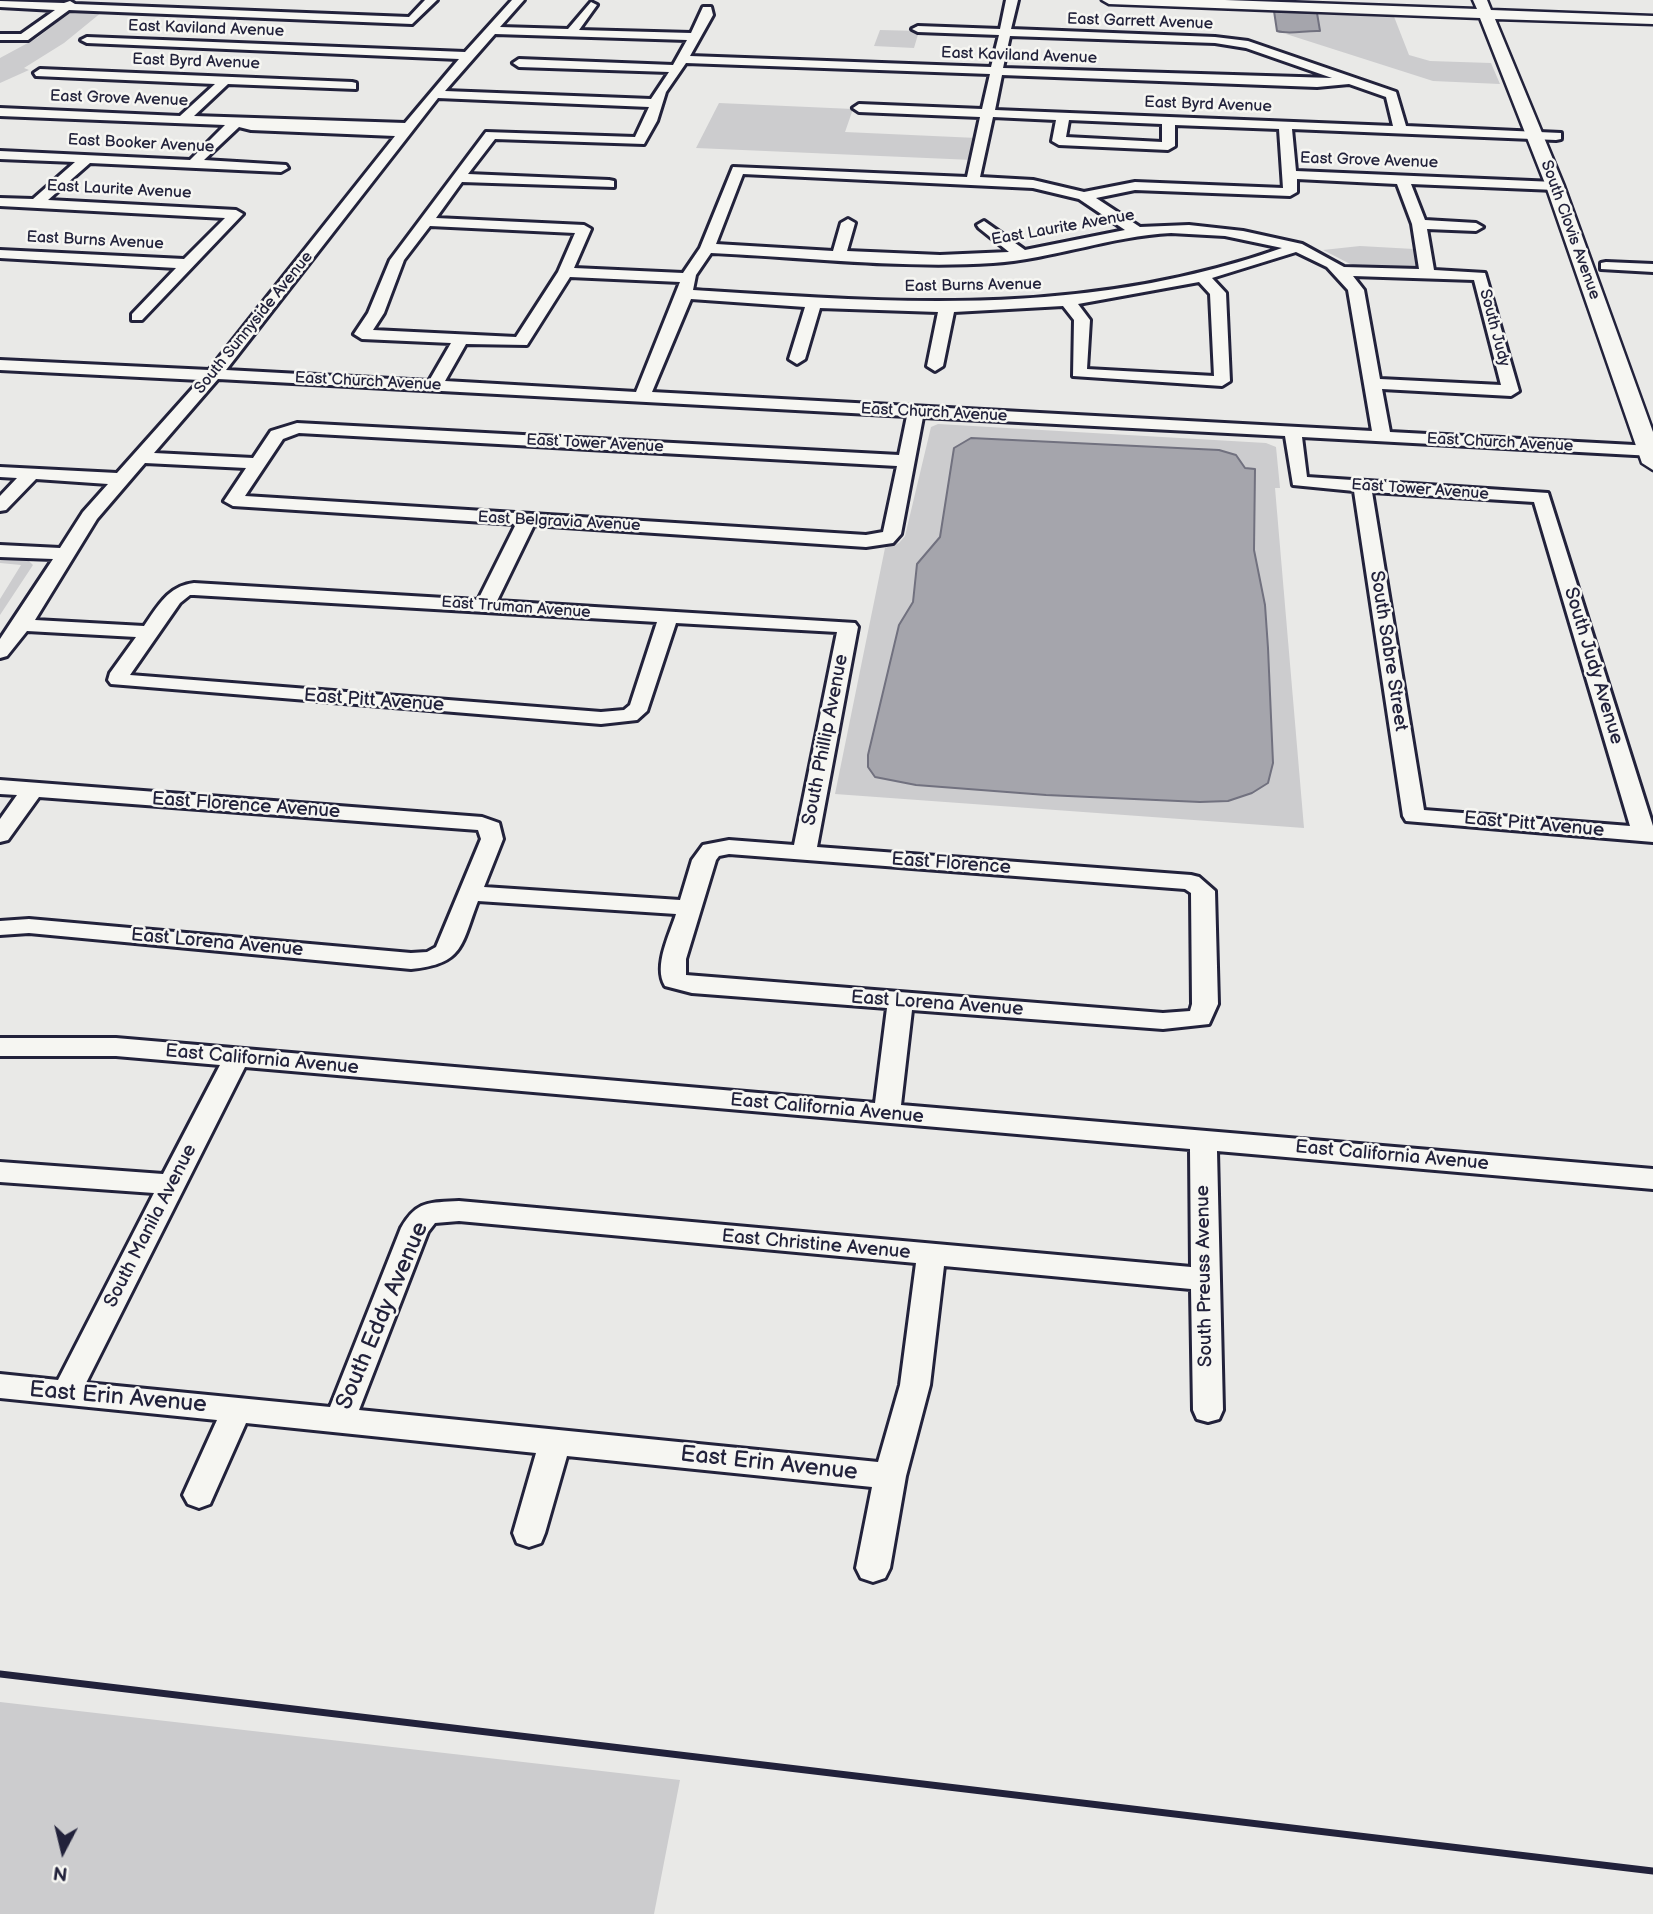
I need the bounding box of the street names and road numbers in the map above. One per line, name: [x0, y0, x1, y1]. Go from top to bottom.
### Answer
street label: East Garrett Avenue: [1067, 10, 1213, 34]
street label: East Kaviland Avenue: [128, 17, 284, 41]
street label: East Kaviland Avenue: [941, 44, 1097, 68]
street label: East Byrd Avenue: [132, 50, 260, 74]
street label: East Grove Avenue: [50, 87, 188, 111]
street label: East Byrd Avenue: [1144, 93, 1272, 117]
street label: East Booker Avenue: [67, 131, 215, 157]
street label: East Grove Avenue: [1300, 149, 1438, 173]
street label: South Clovis Avenue: [1536, 158, 1604, 302]
street label: East Laurite Avenue: [46, 177, 192, 203]
street label: East Laurite Avenue: [990, 206, 1136, 250]
street label: East Burns Avenue: [26, 228, 164, 254]
street label: South Sunnyside Avenue: [191, 248, 317, 398]
street label: East Burns Avenue: [904, 275, 1042, 297]
street label: South Judy: [1474, 287, 1514, 369]
street label: East Church Avenue: [294, 369, 442, 395]
street label: East Church Avenue: [860, 400, 1008, 426]
street label: East Church Avenue: [1426, 430, 1574, 456]
street label: East Tower Avenue: [526, 431, 664, 457]
street label: East Tower Avenue: [1351, 476, 1489, 504]
street label: East Belgravia Avenue: [477, 508, 641, 536]
street label: South Sabre Street: [1364, 569, 1412, 733]
street label: South Judy Avenue: [1558, 585, 1628, 747]
street label: East Truman Avenue: [441, 593, 591, 623]
street label: South Phillip Avenue: [798, 652, 854, 828]
street label: East Pitt Avenue: [303, 685, 445, 717]
street label: East Florence Avenue: [151, 788, 341, 824]
street label: East Pitt Avenue: [1463, 808, 1605, 842]
street label: East Florence: [891, 848, 1011, 880]
street label: East Lorena Avenue: [130, 924, 304, 962]
street label: East Lorena Avenue: [850, 987, 1024, 1021]
street label: East California Avenue: [164, 1040, 360, 1080]
street label: East California Avenue: [729, 1089, 925, 1129]
street label: East California Avenue: [1294, 1136, 1490, 1176]
street label: South Manila Avenue: [100, 1141, 202, 1311]
street label: South Preuss Avenue: [1192, 1185, 1218, 1367]
street label: South Eddy Avenue: [331, 1218, 435, 1414]
street label: East Christine Avenue: [721, 1225, 911, 1265]
street label: East Erin Avenue: [28, 1376, 208, 1420]
street label: East Erin Avenue: [679, 1441, 859, 1487]

